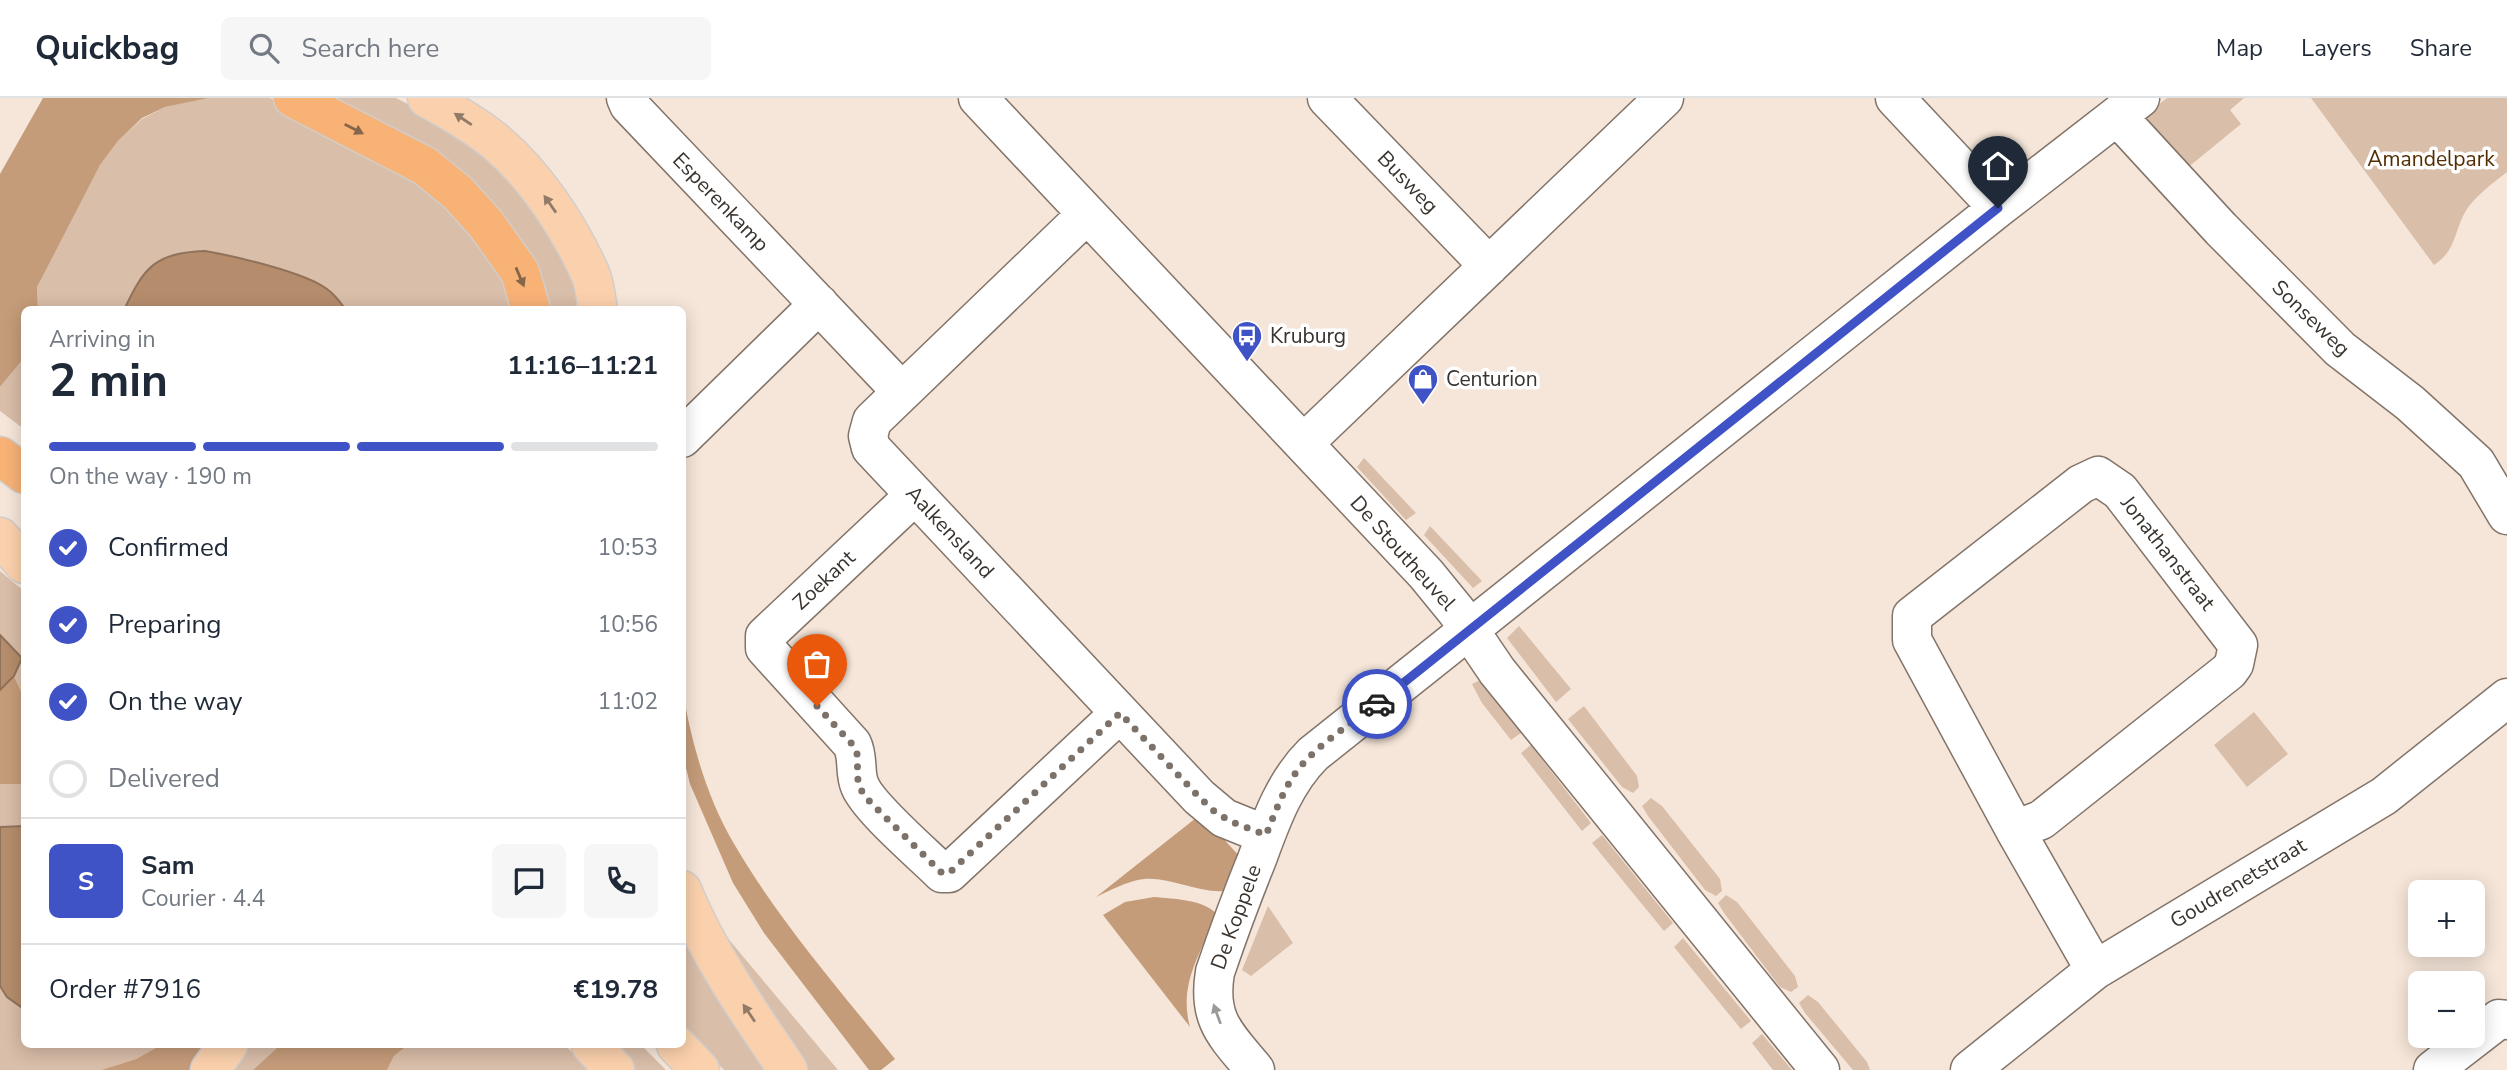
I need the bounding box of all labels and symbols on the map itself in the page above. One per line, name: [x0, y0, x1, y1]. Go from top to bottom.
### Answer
one-way arrow: [453, 113, 472, 126]
one-way arrow: [344, 124, 364, 135]
pin: [1968, 136, 2028, 208]
street label: Busweg: [1371, 145, 1445, 219]
park label: Amandelpark: [2367, 145, 2495, 173]
street label: Esperenkamp: [667, 146, 775, 258]
one-way arrow: [543, 195, 557, 213]
one-way arrow: [514, 267, 526, 287]
street label: Sonseweg: [2266, 274, 2356, 362]
bus stop icon: Kruburg: [1230, 319, 1264, 363]
place label: Kruburg: [1270, 322, 1346, 350]
shop icon: Centurion: [1406, 362, 1440, 406]
place label: Centurion: [1446, 365, 1538, 393]
street label: Aalkensland: [900, 479, 1000, 585]
street label: De Stoutheuvel: [1344, 489, 1463, 617]
street label: Jonathanstraat: [2114, 489, 2222, 617]
street label: Zoekant: [787, 544, 862, 616]
pin: [787, 634, 847, 706]
courier: [1342, 669, 1412, 739]
street label: Goudrenetstraat: [2165, 831, 2312, 935]
street label: De Koppele: [1204, 861, 1268, 973]
one-way arrow: [743, 1004, 756, 1023]
one-way arrow: [1211, 1004, 1222, 1025]

